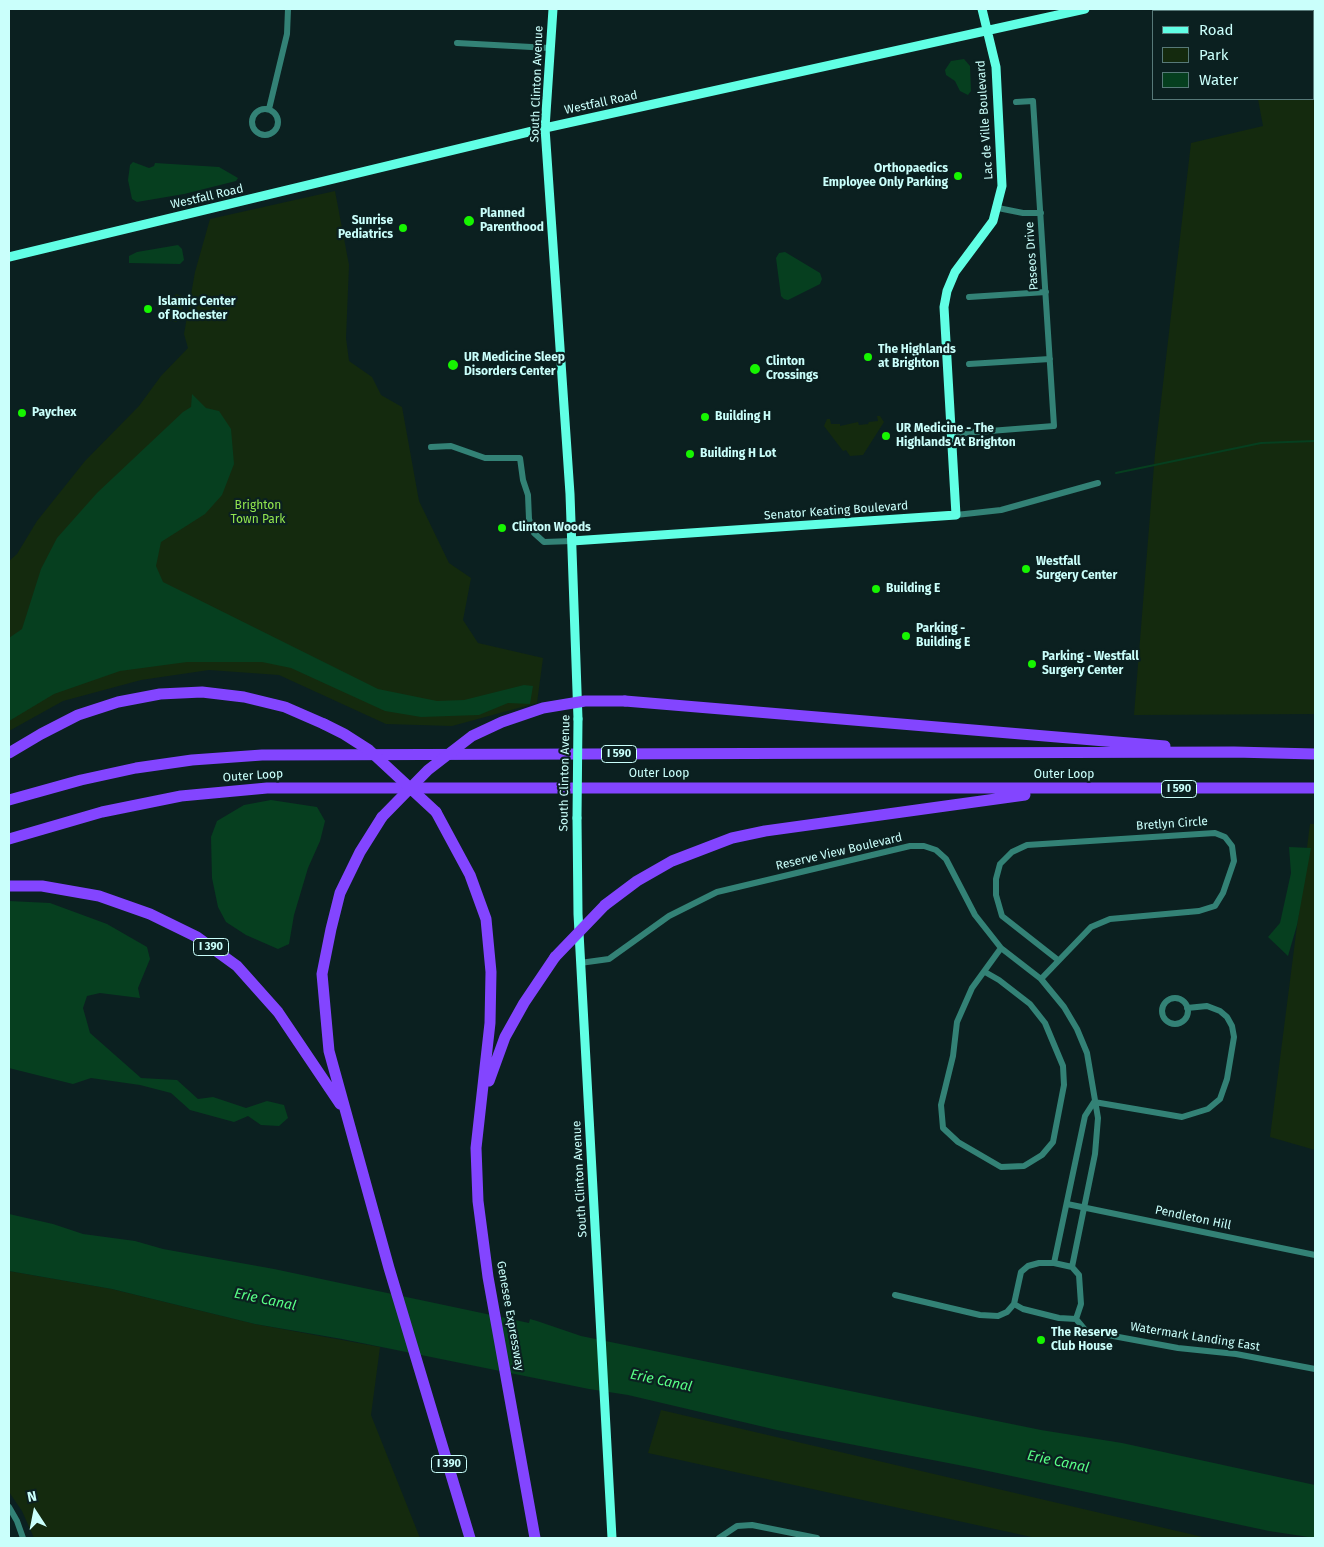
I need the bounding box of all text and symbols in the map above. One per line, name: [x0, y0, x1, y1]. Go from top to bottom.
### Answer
legend: [1152, 10, 1314, 100]
text: Road: [1199, 21, 1234, 39]
street label: South Clinton Avenue: [528, 25, 546, 143]
text: Park: [1199, 46, 1229, 64]
street label: Lac de Ville Boulevard: [974, 60, 996, 180]
text: Water: [1199, 71, 1238, 89]
street label: Westfall Road: [563, 88, 639, 118]
place label: Orthopaedics Employee Only Parking: [823, 162, 948, 190]
marker: Orthopaedics Employee Only Parking: [952, 170, 964, 182]
street label: Westfall Road: [169, 182, 245, 212]
place label: Planned Parenthood: [480, 207, 544, 235]
place label: Sunrise Pediatrics: [338, 214, 393, 242]
marker: Planned Parenthood: [462, 214, 476, 228]
street label: Paseos Drive: [1022, 221, 1042, 291]
marker: Sunrise Pediatrics: [397, 222, 409, 234]
place label: Islamic Center of Rochester: [158, 295, 236, 323]
marker: Islamic Center of Rochester: [142, 303, 154, 315]
place label: The Highlands at Brighton: [878, 343, 956, 371]
place label: UR Medicine Sleep Disorders Center: [464, 351, 565, 379]
marker: The Highlands at Brighton: [862, 351, 874, 363]
place label: Clinton Crossings: [766, 355, 818, 383]
marker: UR Medicine Sleep Disorders Center: [446, 358, 460, 372]
marker: Clinton Crossings: [748, 362, 762, 376]
place label: Paychex: [32, 406, 76, 420]
marker: Paychex: [16, 407, 28, 419]
place label: Building H: [715, 410, 771, 424]
marker: Building H: [699, 411, 711, 423]
place label: UR Medicine - The Highlands At Brighton: [896, 422, 1016, 450]
marker: UR Medicine - The Highlands At Brighton: [880, 430, 892, 442]
place label: Building H Lot: [700, 447, 776, 461]
marker: Building H Lot: [684, 448, 696, 460]
park label: Brighton Town Park: [231, 499, 285, 527]
street label: Senator Keating Boulevard: [763, 499, 909, 523]
place label: Clinton Woods: [512, 521, 591, 535]
marker: Clinton Woods: [496, 522, 508, 534]
place label: Westfall Surgery Center: [1036, 555, 1117, 583]
marker: Westfall Surgery Center: [1020, 563, 1032, 575]
place label: Building E: [886, 582, 940, 596]
marker: Building E: [870, 583, 882, 595]
place label: Parking - Building E: [916, 622, 970, 650]
marker: Parking - Building E: [900, 630, 912, 642]
place label: Parking - Westfall Surgery Center: [1042, 650, 1139, 678]
marker: Parking - Westfall Surgery Center: [1026, 658, 1038, 670]
street label: South Clinton Avenue: [557, 714, 573, 832]
road number: I 590: [602, 746, 636, 762]
street label: Outer Loop: [222, 767, 284, 785]
street label: Outer Loop: [629, 767, 689, 781]
street label: Outer Loop: [1034, 768, 1094, 782]
road number: I 590: [1162, 781, 1196, 798]
street label: Bretlyn Circle: [1136, 814, 1208, 834]
street label: Reserve View Boulevard: [774, 830, 904, 874]
road number: I 390: [194, 939, 228, 956]
street label: South Clinton Avenue: [570, 1120, 590, 1238]
street label: Pendleton Hill: [1154, 1203, 1232, 1233]
street label: Genesee Expressway: [493, 1260, 527, 1372]
water label: Erie Canal: [232, 1285, 298, 1315]
street label: Watermark Landing East: [1129, 1320, 1261, 1354]
place label: The Reserve Club House: [1051, 1326, 1118, 1354]
marker: The Reserve Club House: [1035, 1334, 1047, 1346]
water label: Erie Canal: [628, 1366, 694, 1396]
water label: Erie Canal: [1025, 1447, 1091, 1477]
road number: I 390: [432, 1456, 466, 1472]
north arrow: [10, 1487, 60, 1537]
text: N: [26, 1488, 38, 1506]

